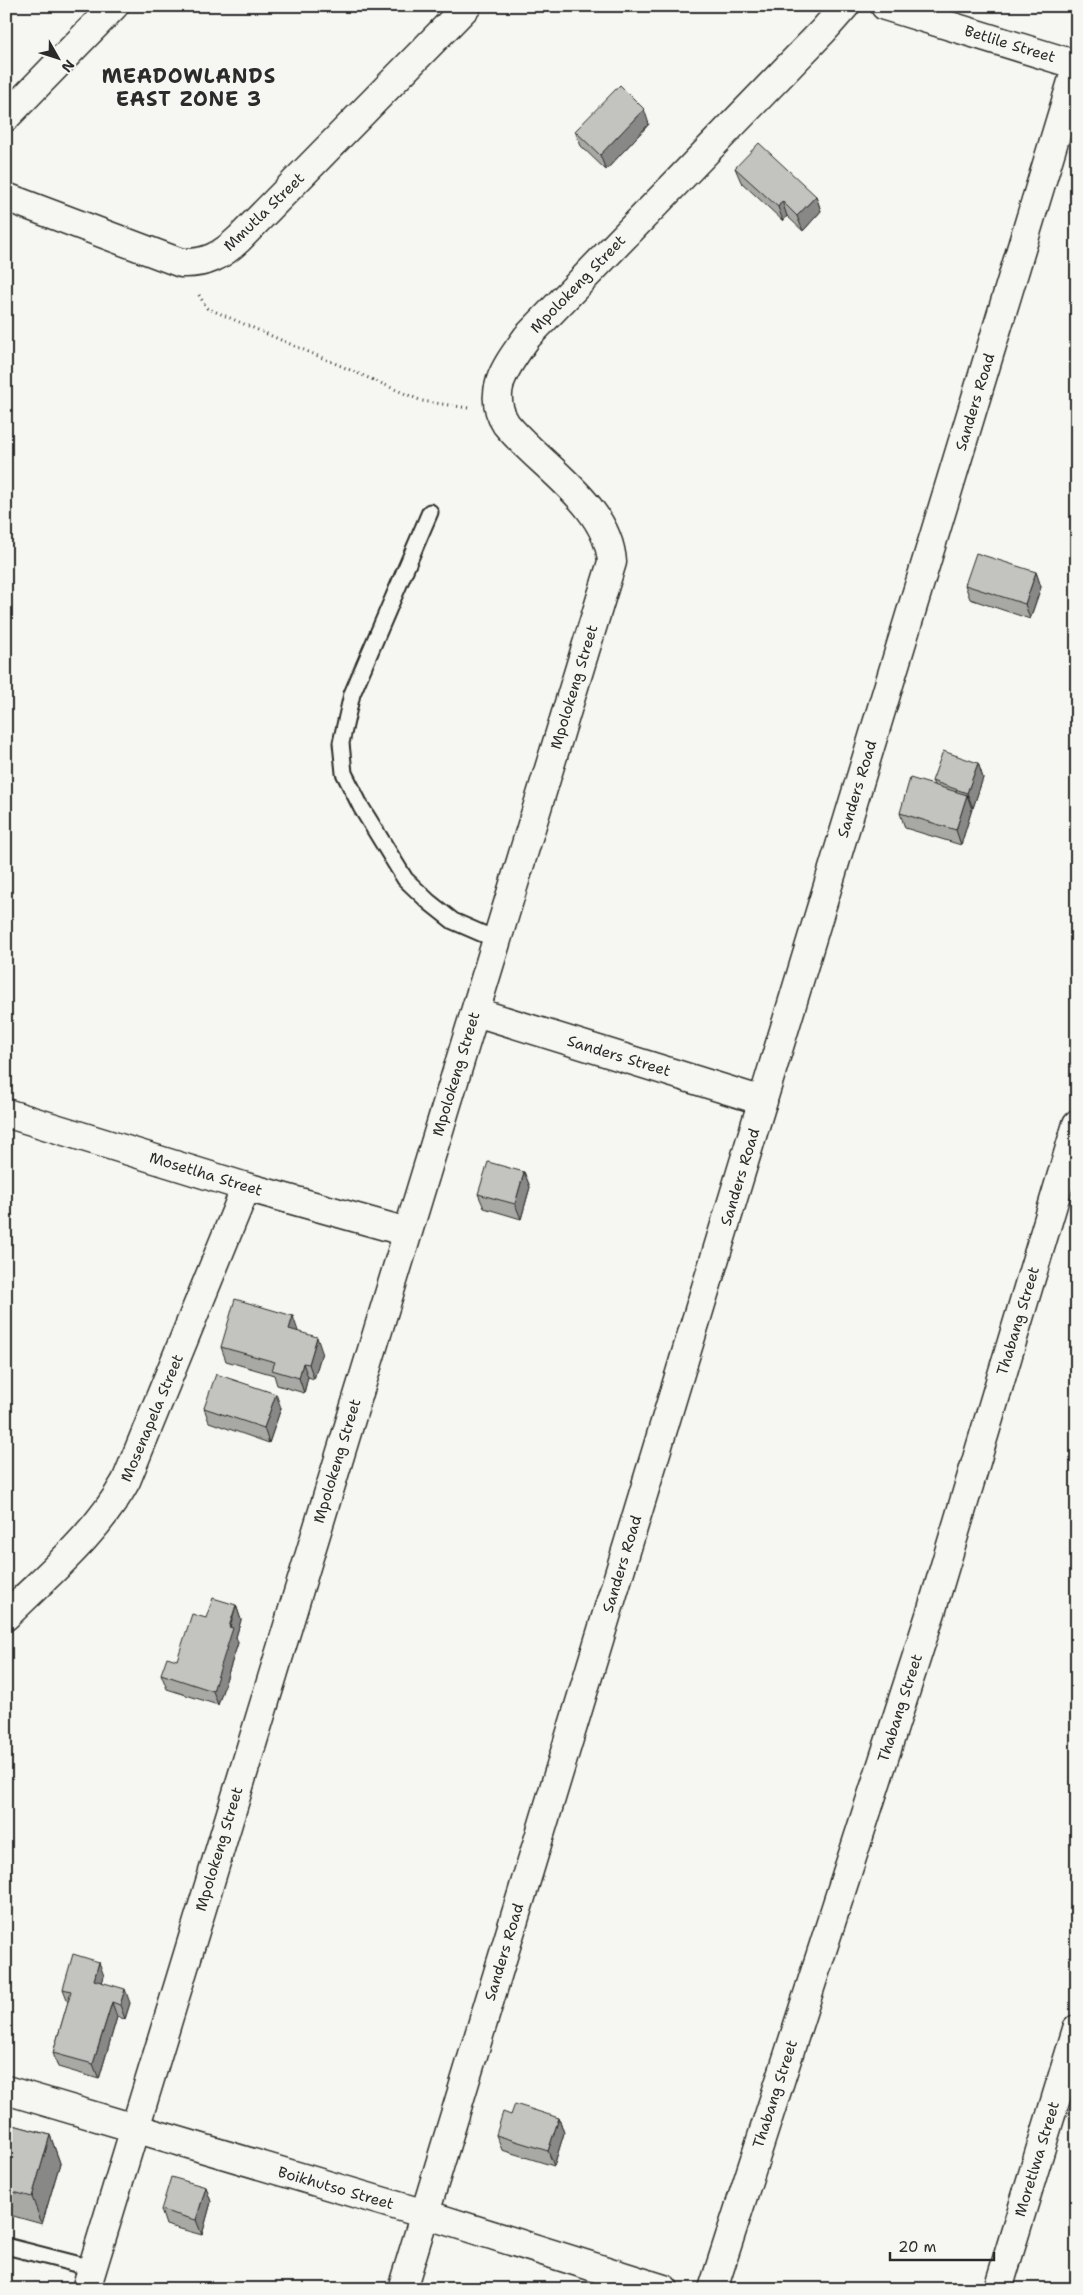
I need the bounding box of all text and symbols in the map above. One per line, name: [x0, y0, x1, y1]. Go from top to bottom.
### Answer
street label: Betlile Street: [962, 21, 1058, 67]
north arrow: [32, 32, 82, 82]
text: N: [58, 56, 79, 76]
district label: MEADOWLANDS EAST ZONE 3: [102, 63, 276, 112]
street label: Mmutla Street: [219, 168, 309, 256]
street label: Mpolokeng Street: [526, 231, 630, 337]
street label: Sanders Road: [951, 350, 999, 453]
street label: Mpolokeng Street: [546, 622, 602, 752]
street label: Sanders Road: [833, 737, 881, 840]
street label: Mpolokeng Street: [428, 1009, 484, 1139]
street label: Sanders Street: [565, 1031, 673, 1081]
street label: Sanders Road: [716, 1125, 764, 1228]
street label: Mosetlha Street: [147, 1147, 265, 1201]
street label: Thabang Street: [992, 1264, 1044, 1378]
street label: Mosenapela Street: [116, 1351, 188, 1485]
street label: Mpolokeng Street: [309, 1396, 365, 1526]
street label: Sanders Road: [598, 1512, 646, 1615]
street label: Thabang Street: [873, 1651, 927, 1765]
street label: Mpolokeng Street: [191, 1784, 247, 1914]
street label: Sanders Road: [480, 1900, 528, 2003]
street label: Thabang Street: [748, 2037, 802, 2151]
street label: Moretlwa Street: [1010, 2099, 1064, 2219]
street label: Boikhutso Street: [276, 2162, 396, 2214]
scale bar: [890, 2230, 994, 2262]
text: 20 m: [898, 2237, 937, 2257]

